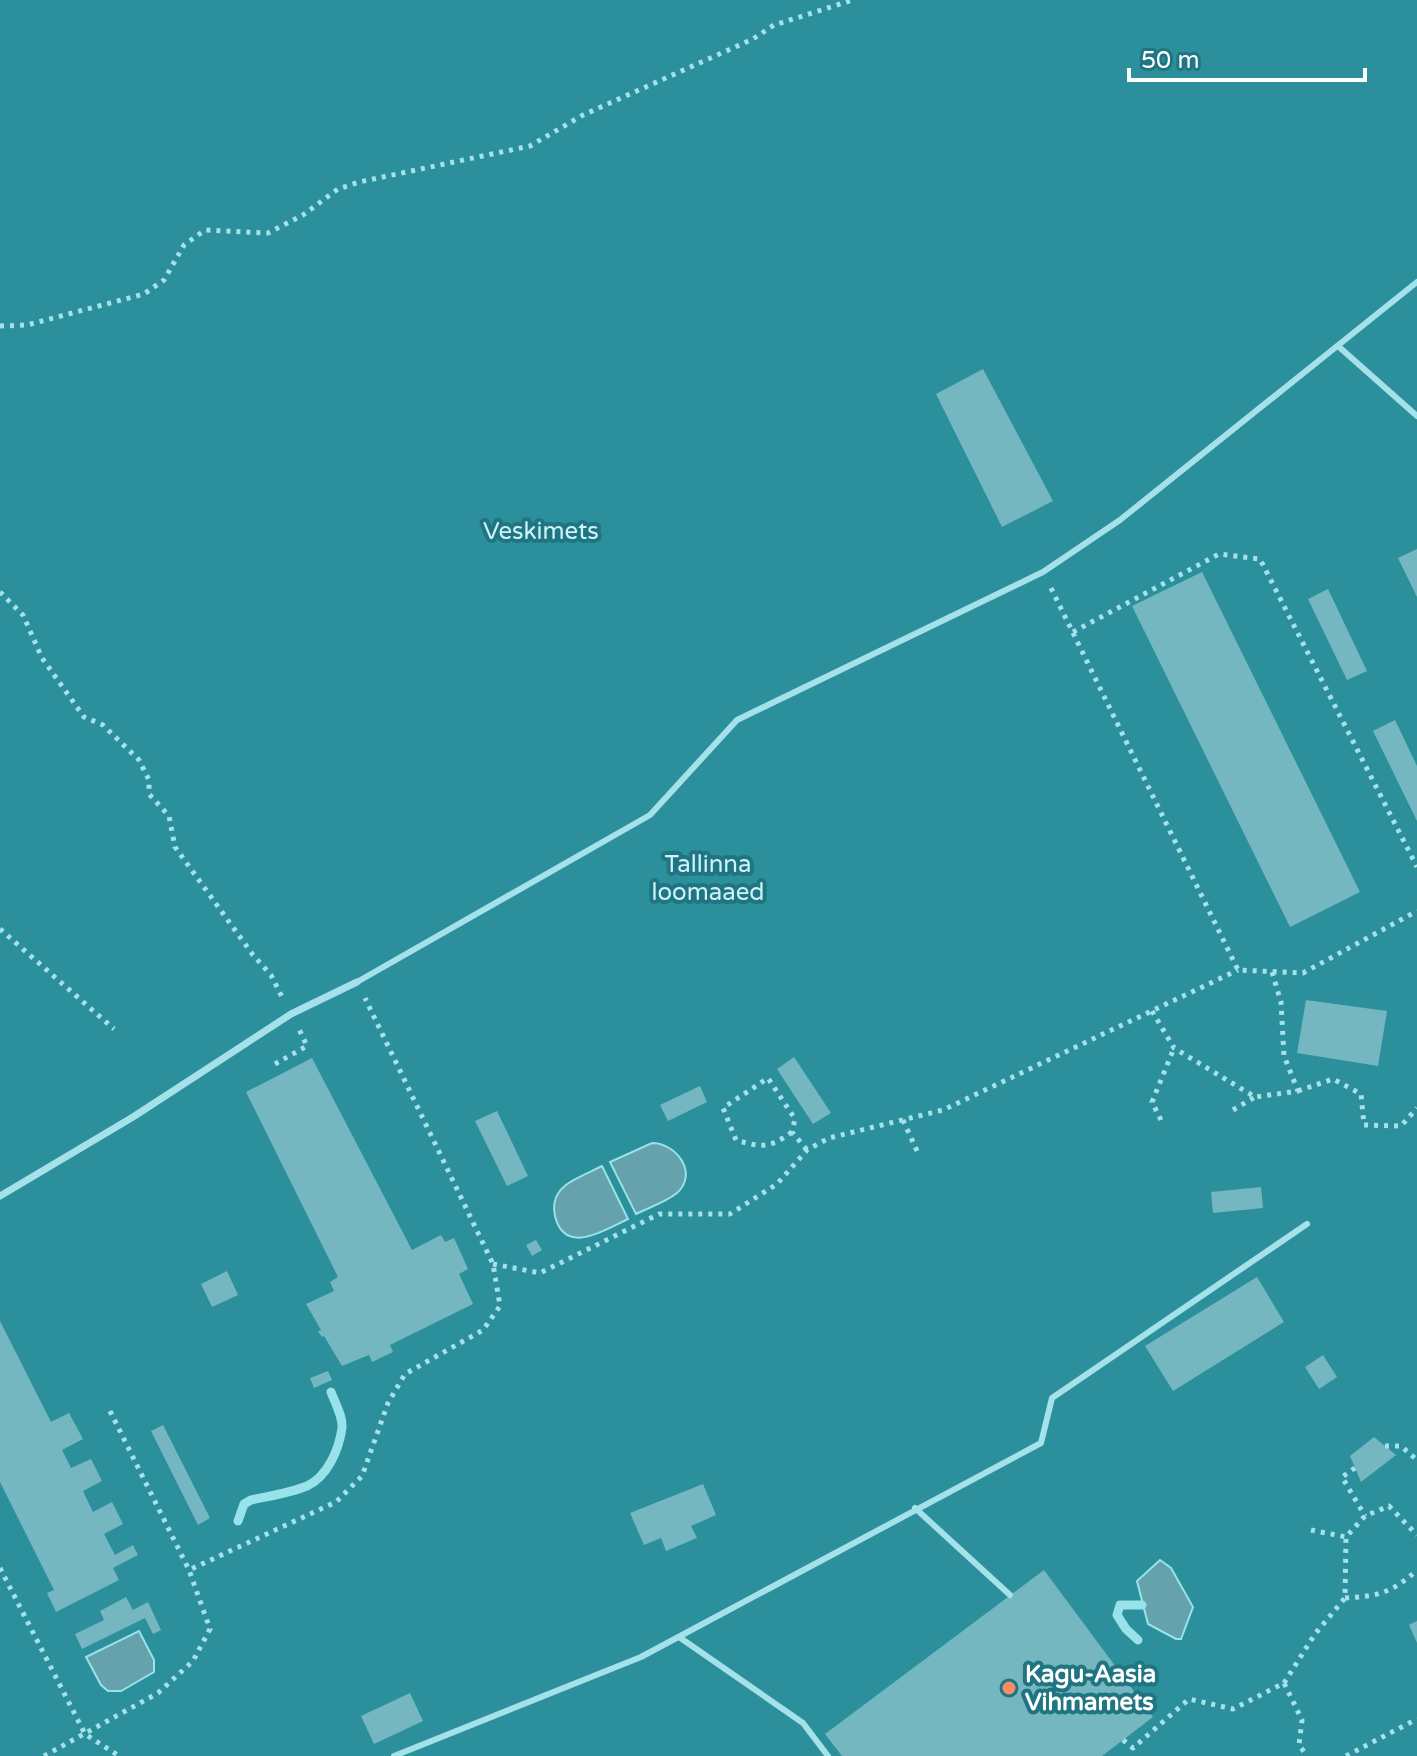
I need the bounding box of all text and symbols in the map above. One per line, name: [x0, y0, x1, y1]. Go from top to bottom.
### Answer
scale bar: [1129, 32, 1365, 82]
text: 50 m: [1141, 46, 1199, 75]
park label: Veskimets: [483, 517, 599, 546]
park label: Tallinna loomaaed: [652, 850, 764, 907]
place label: Kagu-Aasia Vihmamets: [1025, 1660, 1156, 1717]
marker: Kagu-Aasia Vihmamets: [1000, 1679, 1018, 1697]

